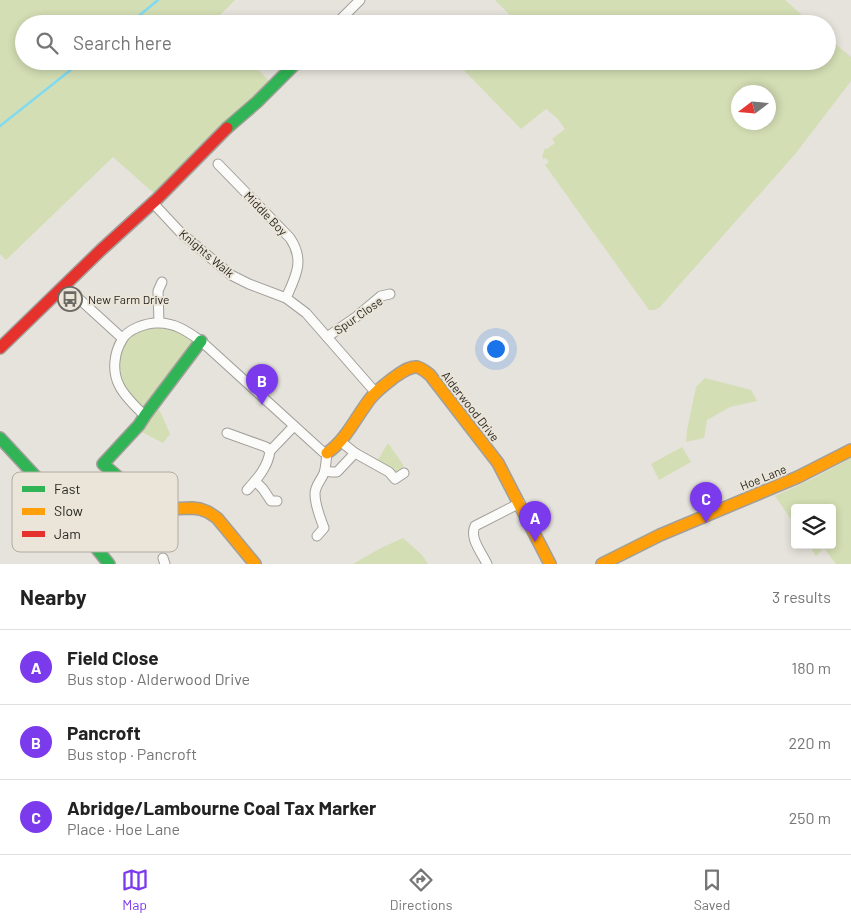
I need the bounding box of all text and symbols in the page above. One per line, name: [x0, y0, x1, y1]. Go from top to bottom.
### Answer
search box: [15, 15, 836, 70]
icon: search: [33, 29, 61, 57]
text: Search here: [73, 31, 172, 54]
north arrow: [731, 85, 776, 130]
street label: Middle Boy: [242, 188, 291, 238]
street label: Knights Walk: [177, 226, 237, 280]
bus stop icon: New Farm Drive: [57, 286, 83, 312]
place label: New Farm Drive: [88, 292, 169, 306]
street label: Spur Close: [331, 293, 385, 337]
your location: [483, 336, 509, 362]
pin: B: [246, 364, 278, 405]
street label: Alderwood Drive: [439, 368, 503, 444]
street label: Hoe Lane: [738, 461, 788, 493]
legend: [12, 472, 178, 552]
text: Fast: [54, 480, 80, 497]
pin: C: [690, 482, 722, 523]
pin: A: [519, 501, 551, 542]
text: Slow: [54, 502, 83, 519]
map controls: [791, 504, 836, 549]
button: layers: [791, 504, 836, 549]
text: Jam: [54, 525, 81, 542]
text: Nearby: [20, 584, 86, 609]
text: 3 results: [772, 587, 831, 606]
text: Field Close: [67, 646, 159, 669]
text: A: [31, 658, 41, 677]
text: 180 m: [792, 658, 831, 677]
text: Bus stop · Alderwood Drive: [67, 669, 250, 688]
text: Pancroft: [67, 721, 141, 744]
text: B: [31, 733, 41, 752]
text: 220 m: [788, 733, 831, 752]
text: Bus stop · Pancroft: [67, 744, 197, 763]
text: Abridge/Lambourne Coal Tax Marker: [67, 796, 376, 819]
text: C: [31, 808, 41, 827]
text: 250 m: [789, 808, 831, 827]
text: Place · Hoe Lane: [67, 819, 180, 838]
tab: Map: [121, 866, 149, 913]
tab: Directions: [390, 866, 452, 913]
tab: Saved: [694, 866, 730, 913]

